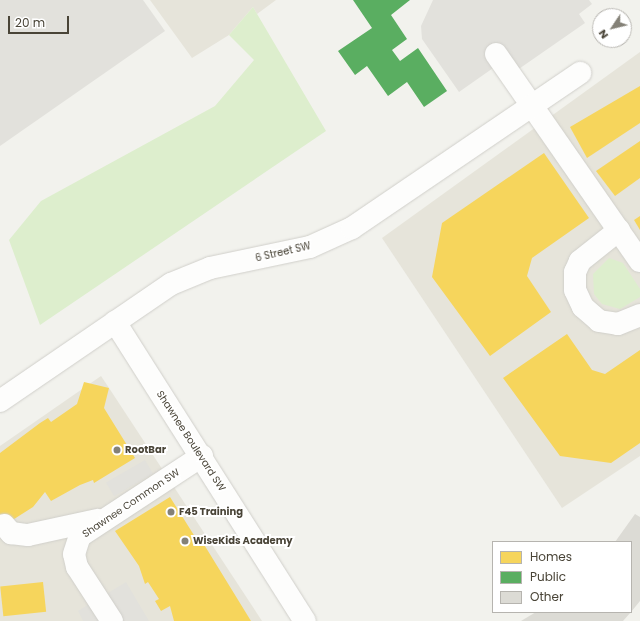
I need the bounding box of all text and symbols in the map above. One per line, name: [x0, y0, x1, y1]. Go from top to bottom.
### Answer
scale bar: [10, 8, 71, 34]
north arrow: [592, 8, 632, 48]
text: 20 m: [15, 14, 45, 31]
text: N: [594, 26, 612, 42]
street label: 6 Street SW: [254, 240, 312, 264]
street label: Shawnee Boulevard SW: [154, 388, 228, 494]
place label: RootBar: [125, 444, 166, 456]
marker: RootBar: [112, 445, 122, 455]
street label: Shawnee Common SW: [80, 466, 182, 540]
place label: F45 Training: [179, 506, 243, 518]
marker: F45 Training: [166, 507, 176, 517]
place label: WiseKids Academy: [193, 535, 293, 547]
marker: WiseKids Academy: [180, 536, 190, 546]
legend: [492, 541, 632, 613]
text: Homes: [530, 548, 572, 565]
text: Public: [530, 568, 566, 585]
text: Other: [530, 588, 563, 605]

